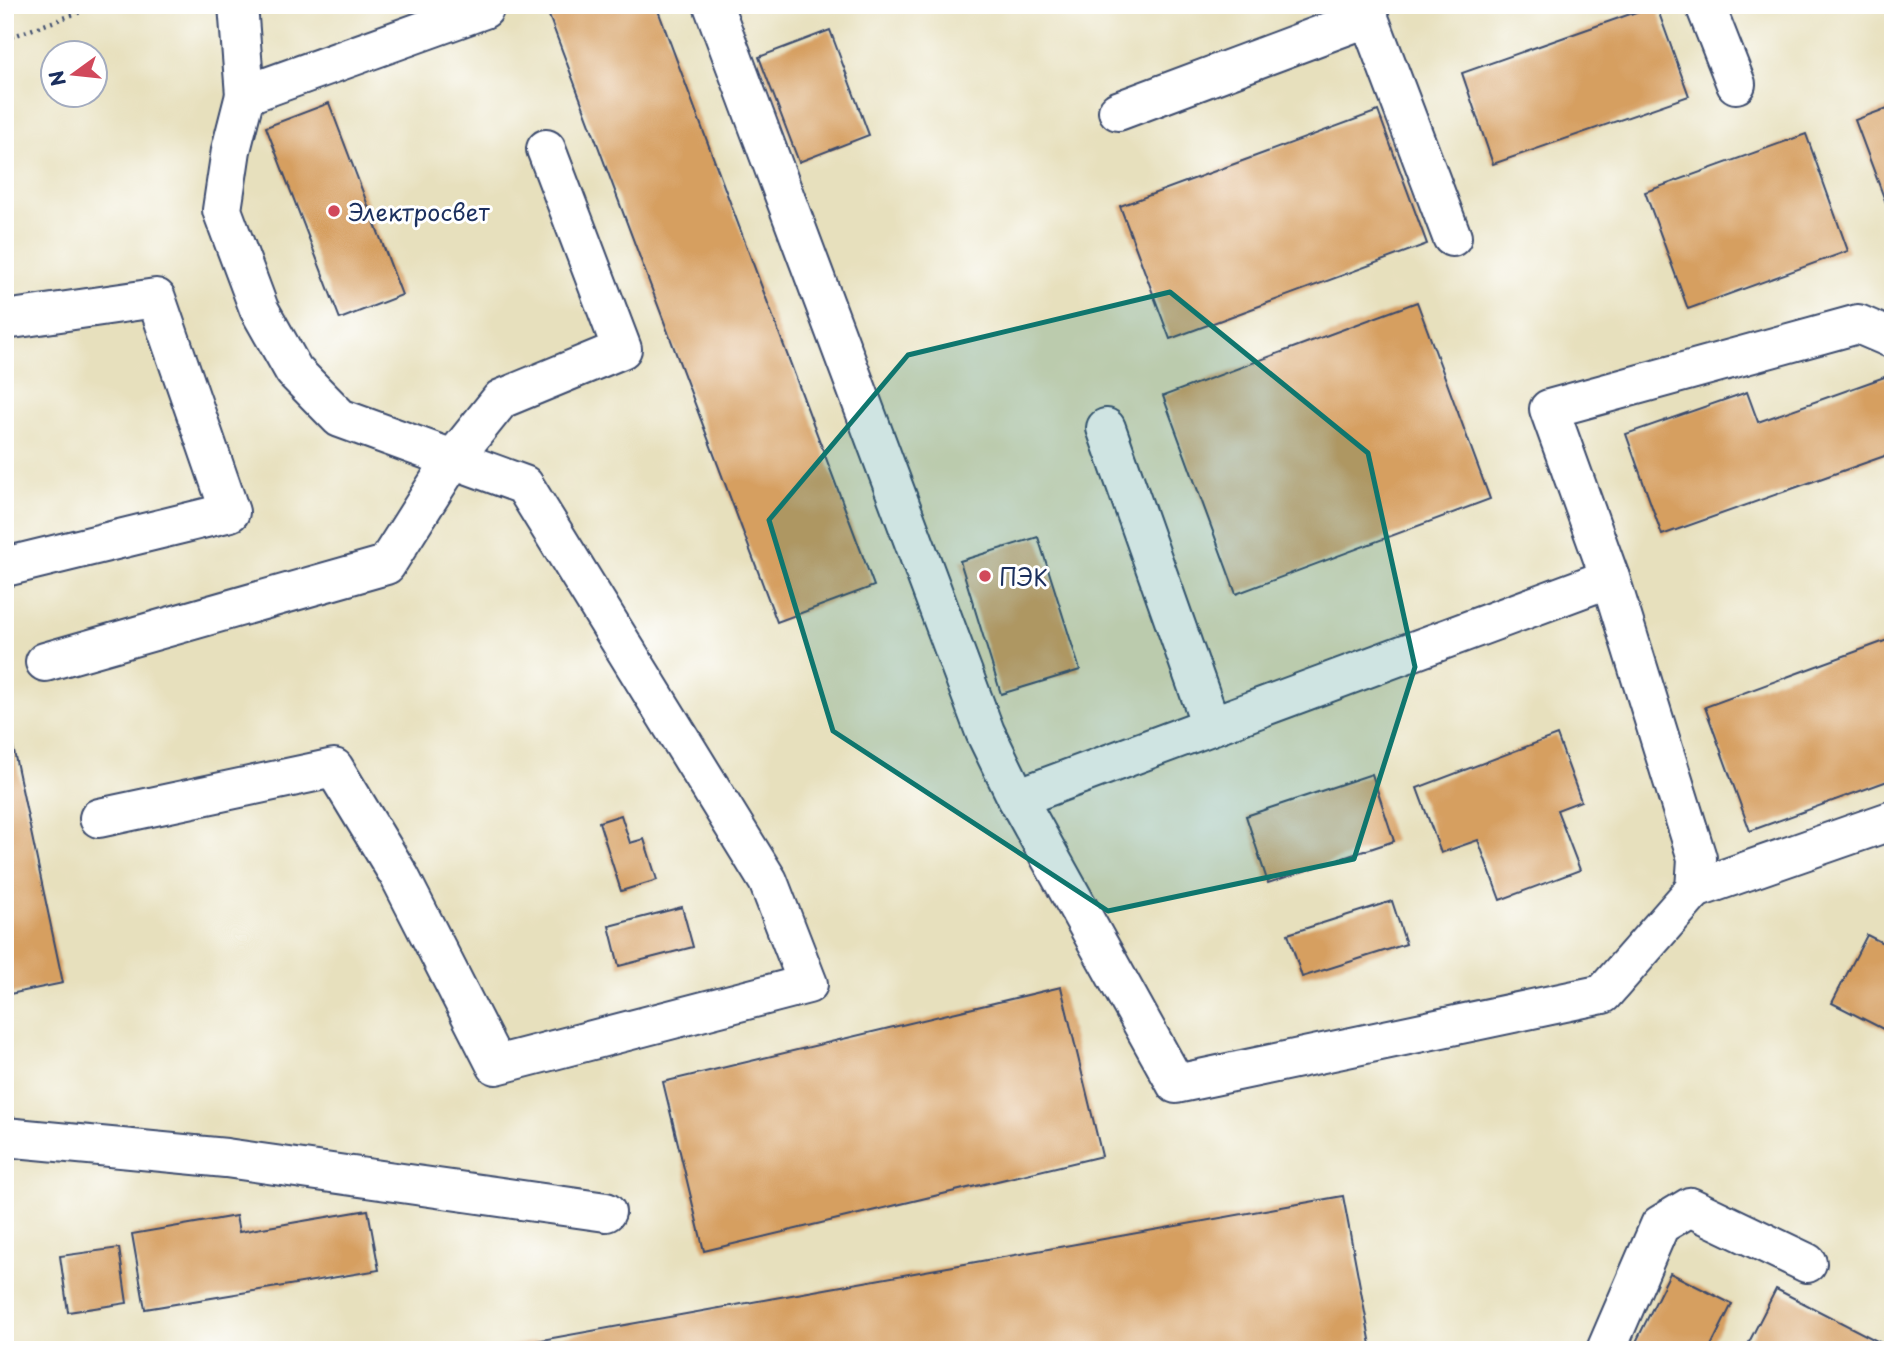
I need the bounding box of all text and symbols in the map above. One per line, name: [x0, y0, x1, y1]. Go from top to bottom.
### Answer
north arrow: [38, 38, 108, 108]
text: N: [41, 68, 72, 90]
place label: Электросвет: [348, 194, 491, 229]
marker: Электросвет: [326, 203, 342, 219]
place label: ПЭК: [999, 559, 1048, 594]
marker: ПЭК: [977, 568, 993, 584]

